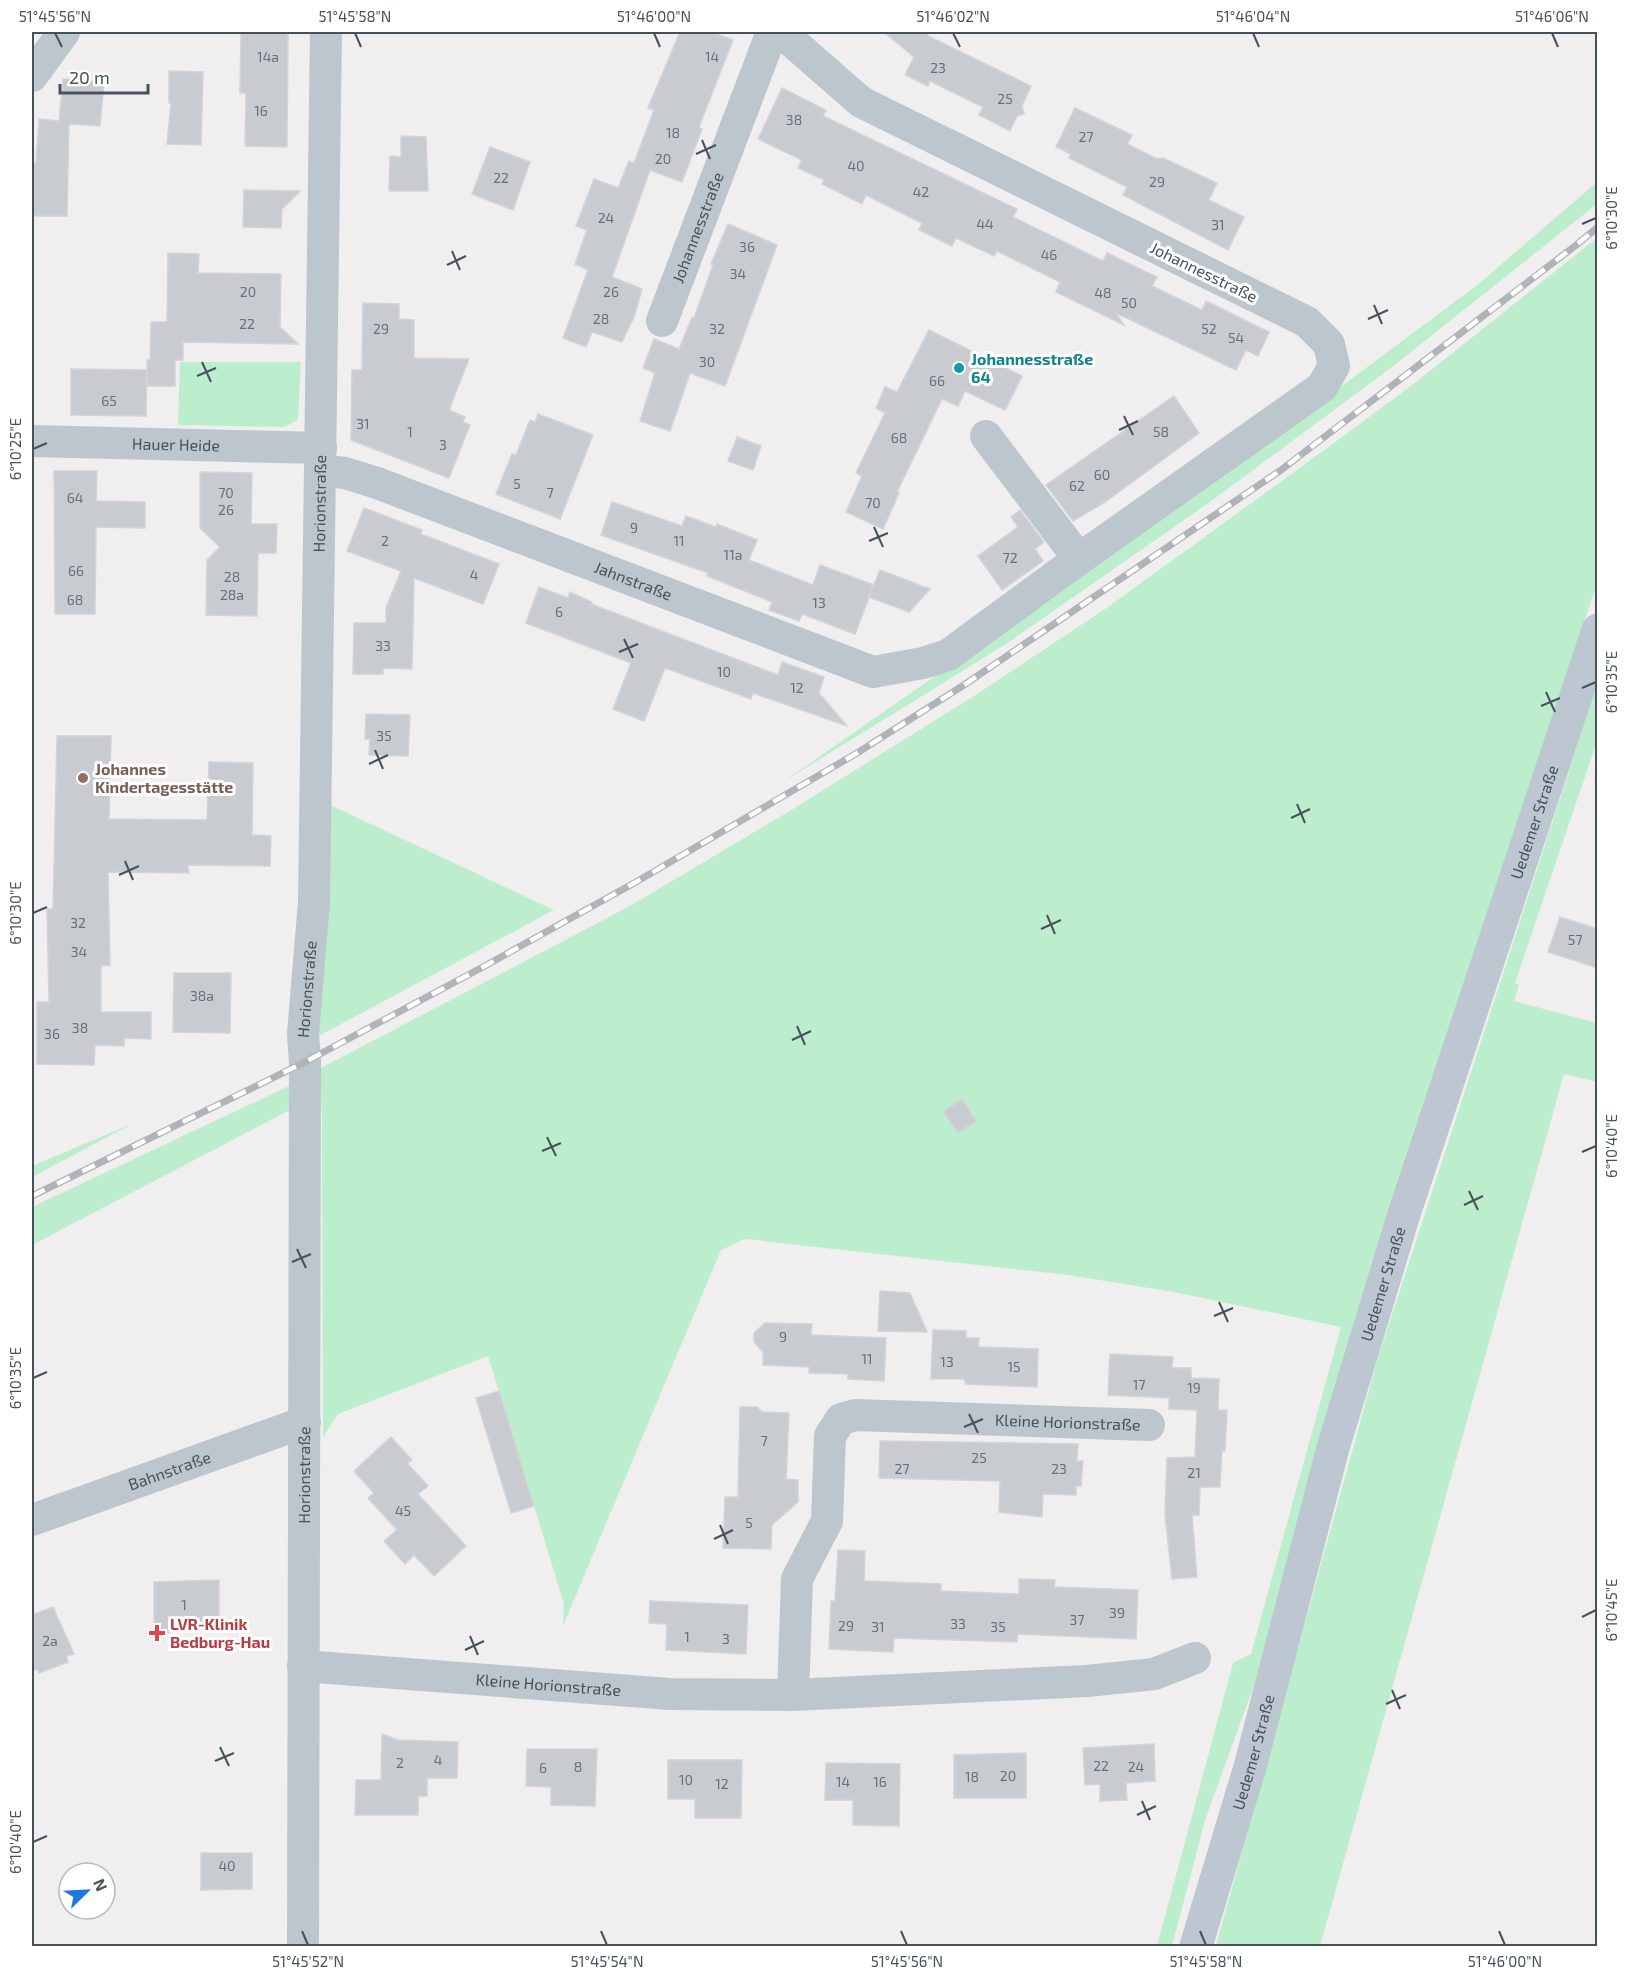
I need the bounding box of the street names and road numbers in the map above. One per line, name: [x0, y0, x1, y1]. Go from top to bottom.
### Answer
street label: Johannesstraße: [667, 169, 727, 285]
street label: Johannesstraße: [1148, 237, 1261, 306]
street label: Hauer Heide: [132, 433, 220, 455]
street label: Horionstraße: [309, 455, 329, 552]
street label: Jahnstraße: [592, 557, 675, 604]
street label: Uedemer Straße: [1506, 763, 1561, 881]
street label: Horionstraße: [293, 940, 320, 1039]
street label: Uedemer Straße: [1356, 1224, 1409, 1343]
street label: Kleine Horionstraße: [995, 1410, 1141, 1434]
street label: Horionstraße: [294, 1426, 313, 1524]
street label: Bahnstraße: [125, 1447, 213, 1494]
street label: Kleine Horionstraße: [475, 1669, 622, 1699]
street label: Uedemer Straße: [1228, 1692, 1277, 1812]

